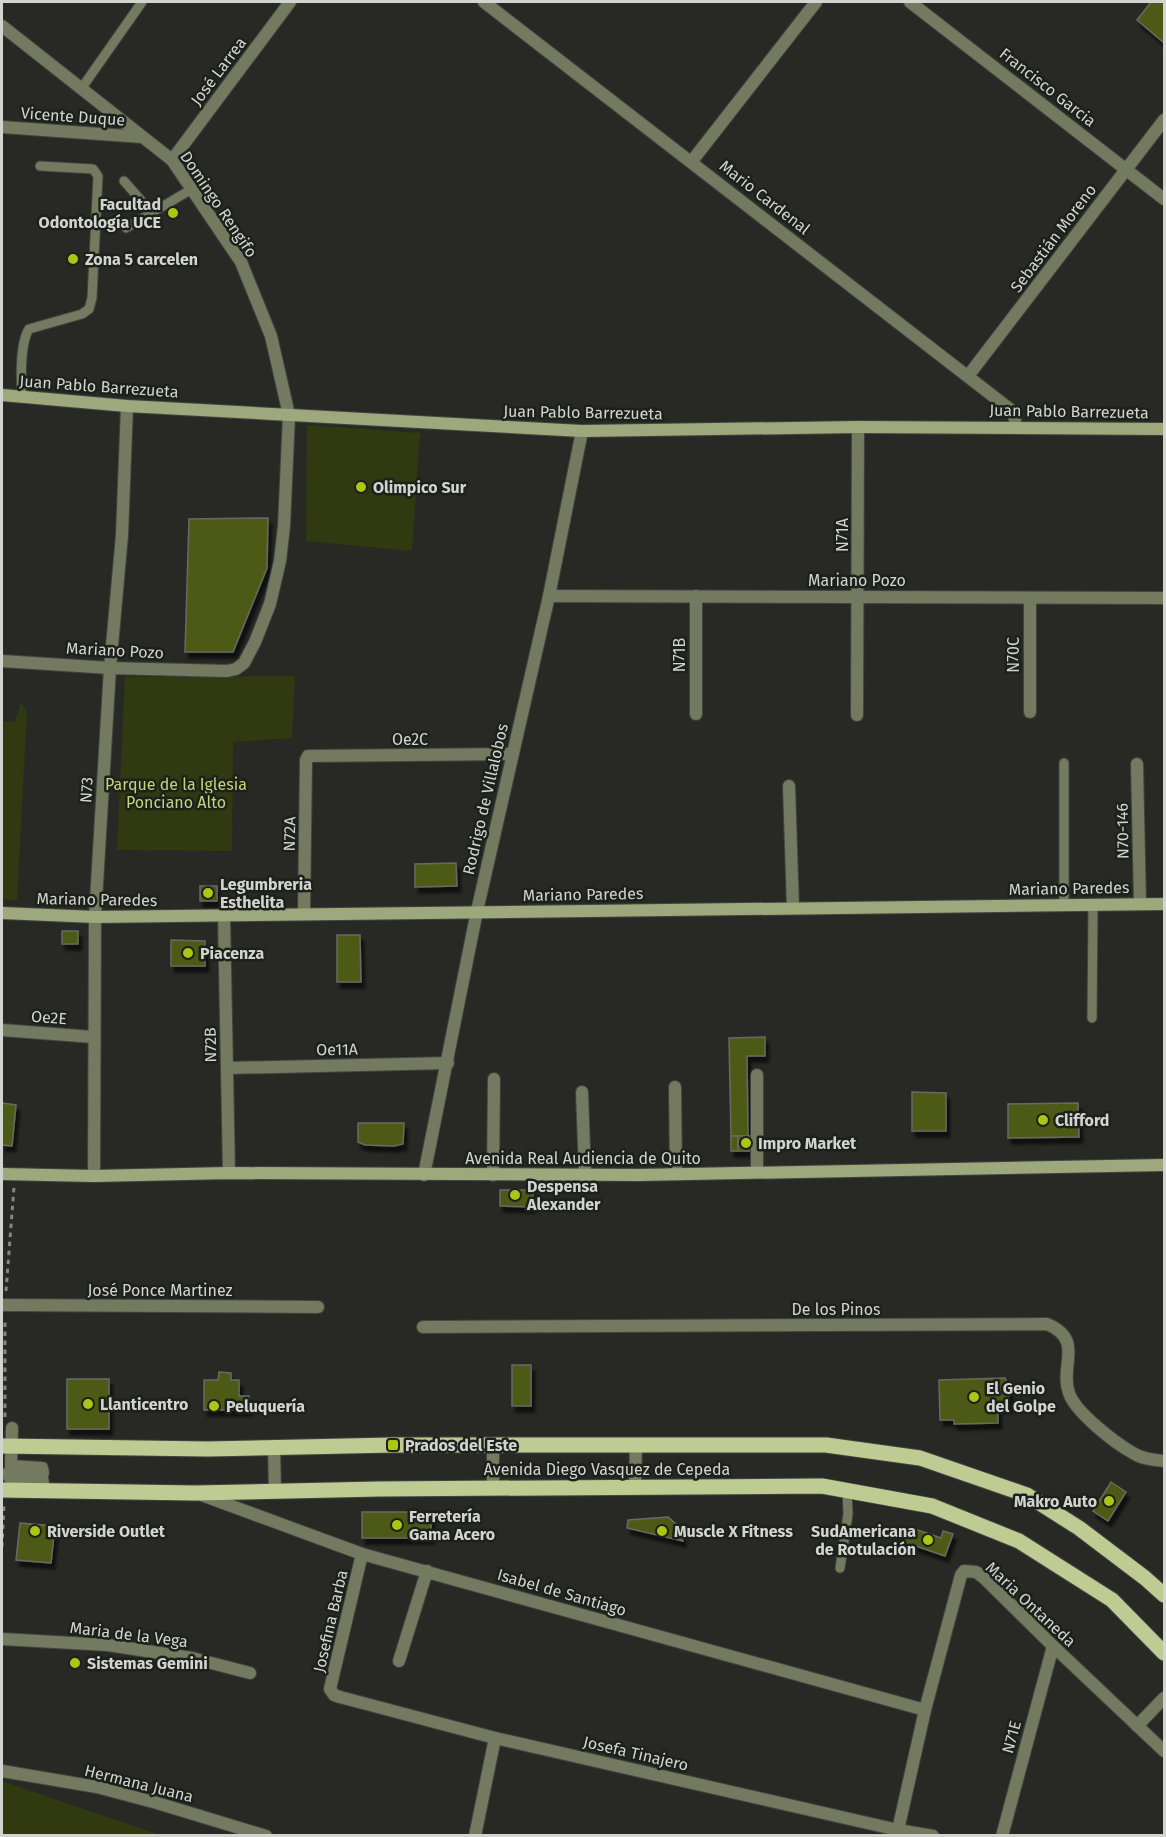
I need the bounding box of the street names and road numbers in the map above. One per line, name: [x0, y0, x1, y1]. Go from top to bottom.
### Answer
street label: José Larrea: [187, 34, 250, 109]
street label: Francisco Garcia: [996, 44, 1100, 131]
street label: Vicente Duque: [20, 103, 126, 130]
street label: Domingo Rengifo: [176, 148, 261, 261]
street label: Mario Cardenal: [716, 156, 814, 239]
street label: Sebastián Moreno: [1007, 181, 1100, 296]
street label: Juan Pablo Barrezueta: [19, 371, 179, 402]
street label: Juan Pablo Barrezueta: [989, 401, 1149, 422]
street label: Juan Pablo Barrezueta: [503, 402, 663, 423]
street label: N71A: [833, 517, 852, 552]
street label: Mariano Pozo: [808, 571, 906, 590]
street label: N70C: [1004, 637, 1023, 673]
street label: Mariano Pozo: [66, 638, 164, 663]
street label: N71B: [670, 638, 689, 672]
street label: Rodrigo de Villalobos: [459, 722, 512, 877]
street label: Oe2C: [392, 730, 428, 749]
street label: N73: [76, 777, 97, 803]
street label: N70-146: [1113, 803, 1132, 859]
street label: N72A: [280, 816, 299, 852]
street label: Mariano Paredes: [1008, 878, 1130, 899]
street label: Mariano Paredes: [522, 884, 644, 905]
street label: Mariano Paredes: [36, 889, 158, 910]
street label: Oe2E: [30, 1007, 68, 1028]
street label: N72B: [201, 1027, 220, 1063]
street label: Oe11A: [316, 1040, 359, 1059]
street label: Avenida Real Audiencia de Quito: [465, 1149, 701, 1168]
street label: José Ponce Martinez: [87, 1281, 233, 1300]
street label: De los Pinos: [792, 1300, 880, 1319]
street label: Avenida Diego Vasquez de Cepeda: [484, 1460, 730, 1479]
street label: Maria Ontaneda: [982, 1558, 1080, 1651]
street label: Isabel de Santiago: [495, 1565, 629, 1620]
street label: Josefina Barba: [309, 1568, 352, 1674]
street label: Maria de la Vega: [69, 1618, 189, 1651]
street label: N71E: [998, 1719, 1025, 1756]
street label: Josefa Tinajero: [581, 1732, 690, 1775]
street label: Hermana Juana: [82, 1761, 195, 1806]

